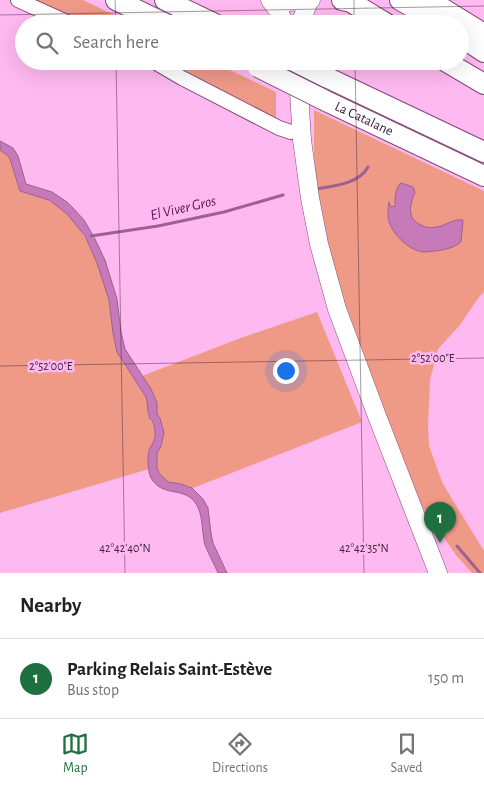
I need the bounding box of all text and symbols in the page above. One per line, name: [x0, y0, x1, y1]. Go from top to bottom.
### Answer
search box: [15, 15, 469, 70]
icon: search: [33, 29, 61, 57]
text: Search here: [73, 33, 159, 52]
street label: La Catalane: [333, 99, 395, 139]
water label: El Viver Gros: [149, 193, 217, 223]
text: 2°52'00"E: [411, 352, 455, 364]
your location: [273, 358, 299, 384]
text: 2°52'00"E: [29, 360, 73, 372]
pin: 1: [424, 502, 456, 543]
text: 42°42'40"N: [99, 542, 151, 554]
text: 42°42'35"N: [339, 542, 389, 554]
text: Nearby: [20, 595, 81, 616]
text: Parking Relais Saint-Estève: [67, 660, 272, 679]
text: 1: [33, 670, 39, 686]
text: 150 m: [428, 670, 464, 686]
text: Bus stop: [67, 682, 119, 698]
tab: Map: [61, 730, 89, 777]
tab: Directions: [212, 730, 268, 777]
tab: Saved: [391, 730, 423, 777]

